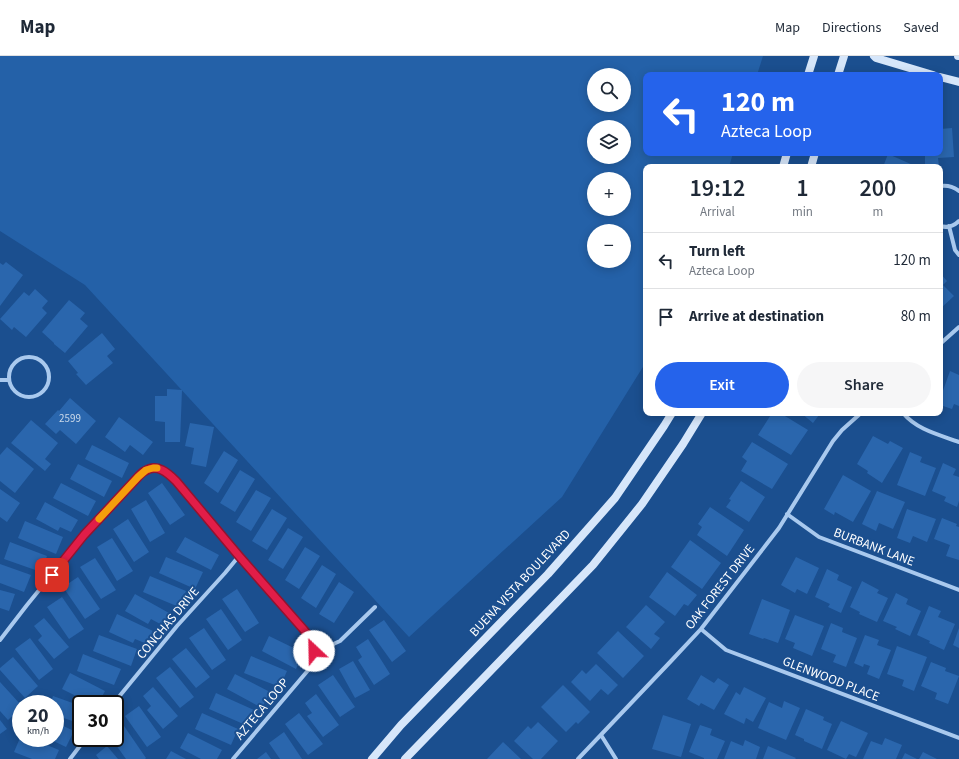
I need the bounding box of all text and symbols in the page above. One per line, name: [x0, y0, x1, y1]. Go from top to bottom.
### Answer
text: Map: [20, 14, 55, 41]
text: Map: [775, 18, 800, 38]
text: Directions: [822, 18, 881, 38]
text: Saved: [903, 18, 939, 38]
map controls: [587, 68, 631, 268]
button: search: [587, 68, 631, 112]
text: 120 m: [721, 82, 795, 122]
icon: left: [655, 88, 707, 140]
text: Azteca Loop: [721, 119, 812, 144]
button: layers: [587, 120, 631, 164]
text: 19:12: [690, 171, 745, 206]
text: 1: [796, 171, 809, 206]
text: 200: [860, 171, 896, 206]
button: +: [587, 172, 631, 216]
text: Arrival: [700, 203, 735, 221]
text: min: [792, 203, 813, 221]
text: m: [873, 203, 883, 221]
button: −: [587, 224, 631, 268]
text: Turn left: [689, 241, 745, 262]
icon: left: [655, 250, 677, 272]
text: 120 m: [893, 250, 931, 271]
text: Azteca Loop: [689, 262, 755, 280]
icon: arrive: [655, 306, 677, 328]
text: Arrive at destination: [689, 306, 824, 327]
text: 80 m: [901, 306, 931, 327]
button: Exit: [655, 362, 789, 408]
button: Share: [797, 362, 931, 408]
house number: 2599: [59, 411, 81, 426]
street label: BURBANK LANE: [831, 523, 917, 571]
street label: BUENA VISTA BOULEVARD: [465, 525, 575, 641]
street label: OAK FOREST DRIVE: [681, 541, 759, 633]
pin: [35, 558, 69, 592]
icon: arrive: [41, 564, 63, 586]
street label: CONCHAS DRIVE: [133, 583, 204, 663]
position arrow: [293, 630, 335, 672]
street label: GLENWOOD PLACE: [780, 652, 882, 706]
street label: AZTECA LOOP: [231, 674, 293, 744]
speed limit sign: 30: [72, 695, 124, 747]
text: 20: [27, 702, 49, 730]
text: km/h: [27, 724, 49, 738]

